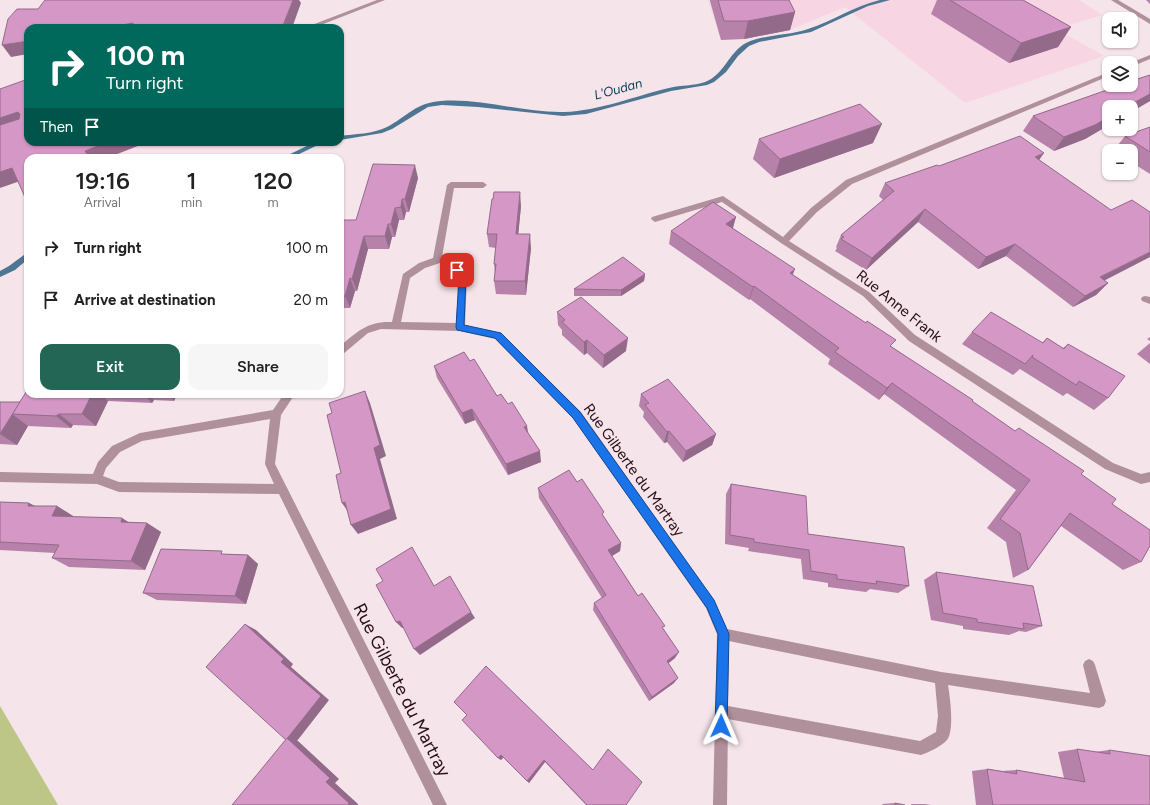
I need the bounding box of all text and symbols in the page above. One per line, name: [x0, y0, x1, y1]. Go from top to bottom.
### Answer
map controls: [1102, 12, 1138, 180]
button: sound: [1102, 12, 1138, 48]
text: 100 m: [106, 38, 185, 72]
icon: right: [40, 40, 92, 92]
button: layers: [1102, 56, 1138, 92]
text: Turn right: [106, 72, 183, 94]
water label: L'Oudan: [592, 75, 644, 103]
button: +: [1102, 100, 1138, 136]
icon: arrive: [81, 116, 103, 138]
text: Then: [40, 118, 73, 136]
button: −: [1102, 144, 1138, 180]
text: 19:16: [75, 166, 130, 195]
text: 1: [187, 166, 197, 195]
text: 120: [253, 166, 293, 195]
text: Arrival: [84, 195, 121, 210]
text: min: [181, 195, 202, 210]
text: m: [268, 195, 279, 210]
icon: right: [40, 237, 62, 259]
text: Turn right: [74, 239, 142, 257]
text: 100 m: [286, 239, 328, 257]
pin: [440, 253, 474, 287]
icon: arrive: [446, 259, 468, 281]
street label: Rue Anne Frank: [853, 266, 946, 346]
icon: arrive: [40, 289, 62, 311]
text: Arrive at destination: [74, 291, 215, 309]
text: 20 m: [294, 291, 328, 309]
button: Exit: [40, 344, 180, 390]
button: Share: [188, 344, 328, 390]
street label: Rue Gilberte du Martray: [580, 400, 688, 540]
street label: Rue Gilberte du Martray: [349, 600, 456, 781]
position arrow: [700, 705, 742, 747]

